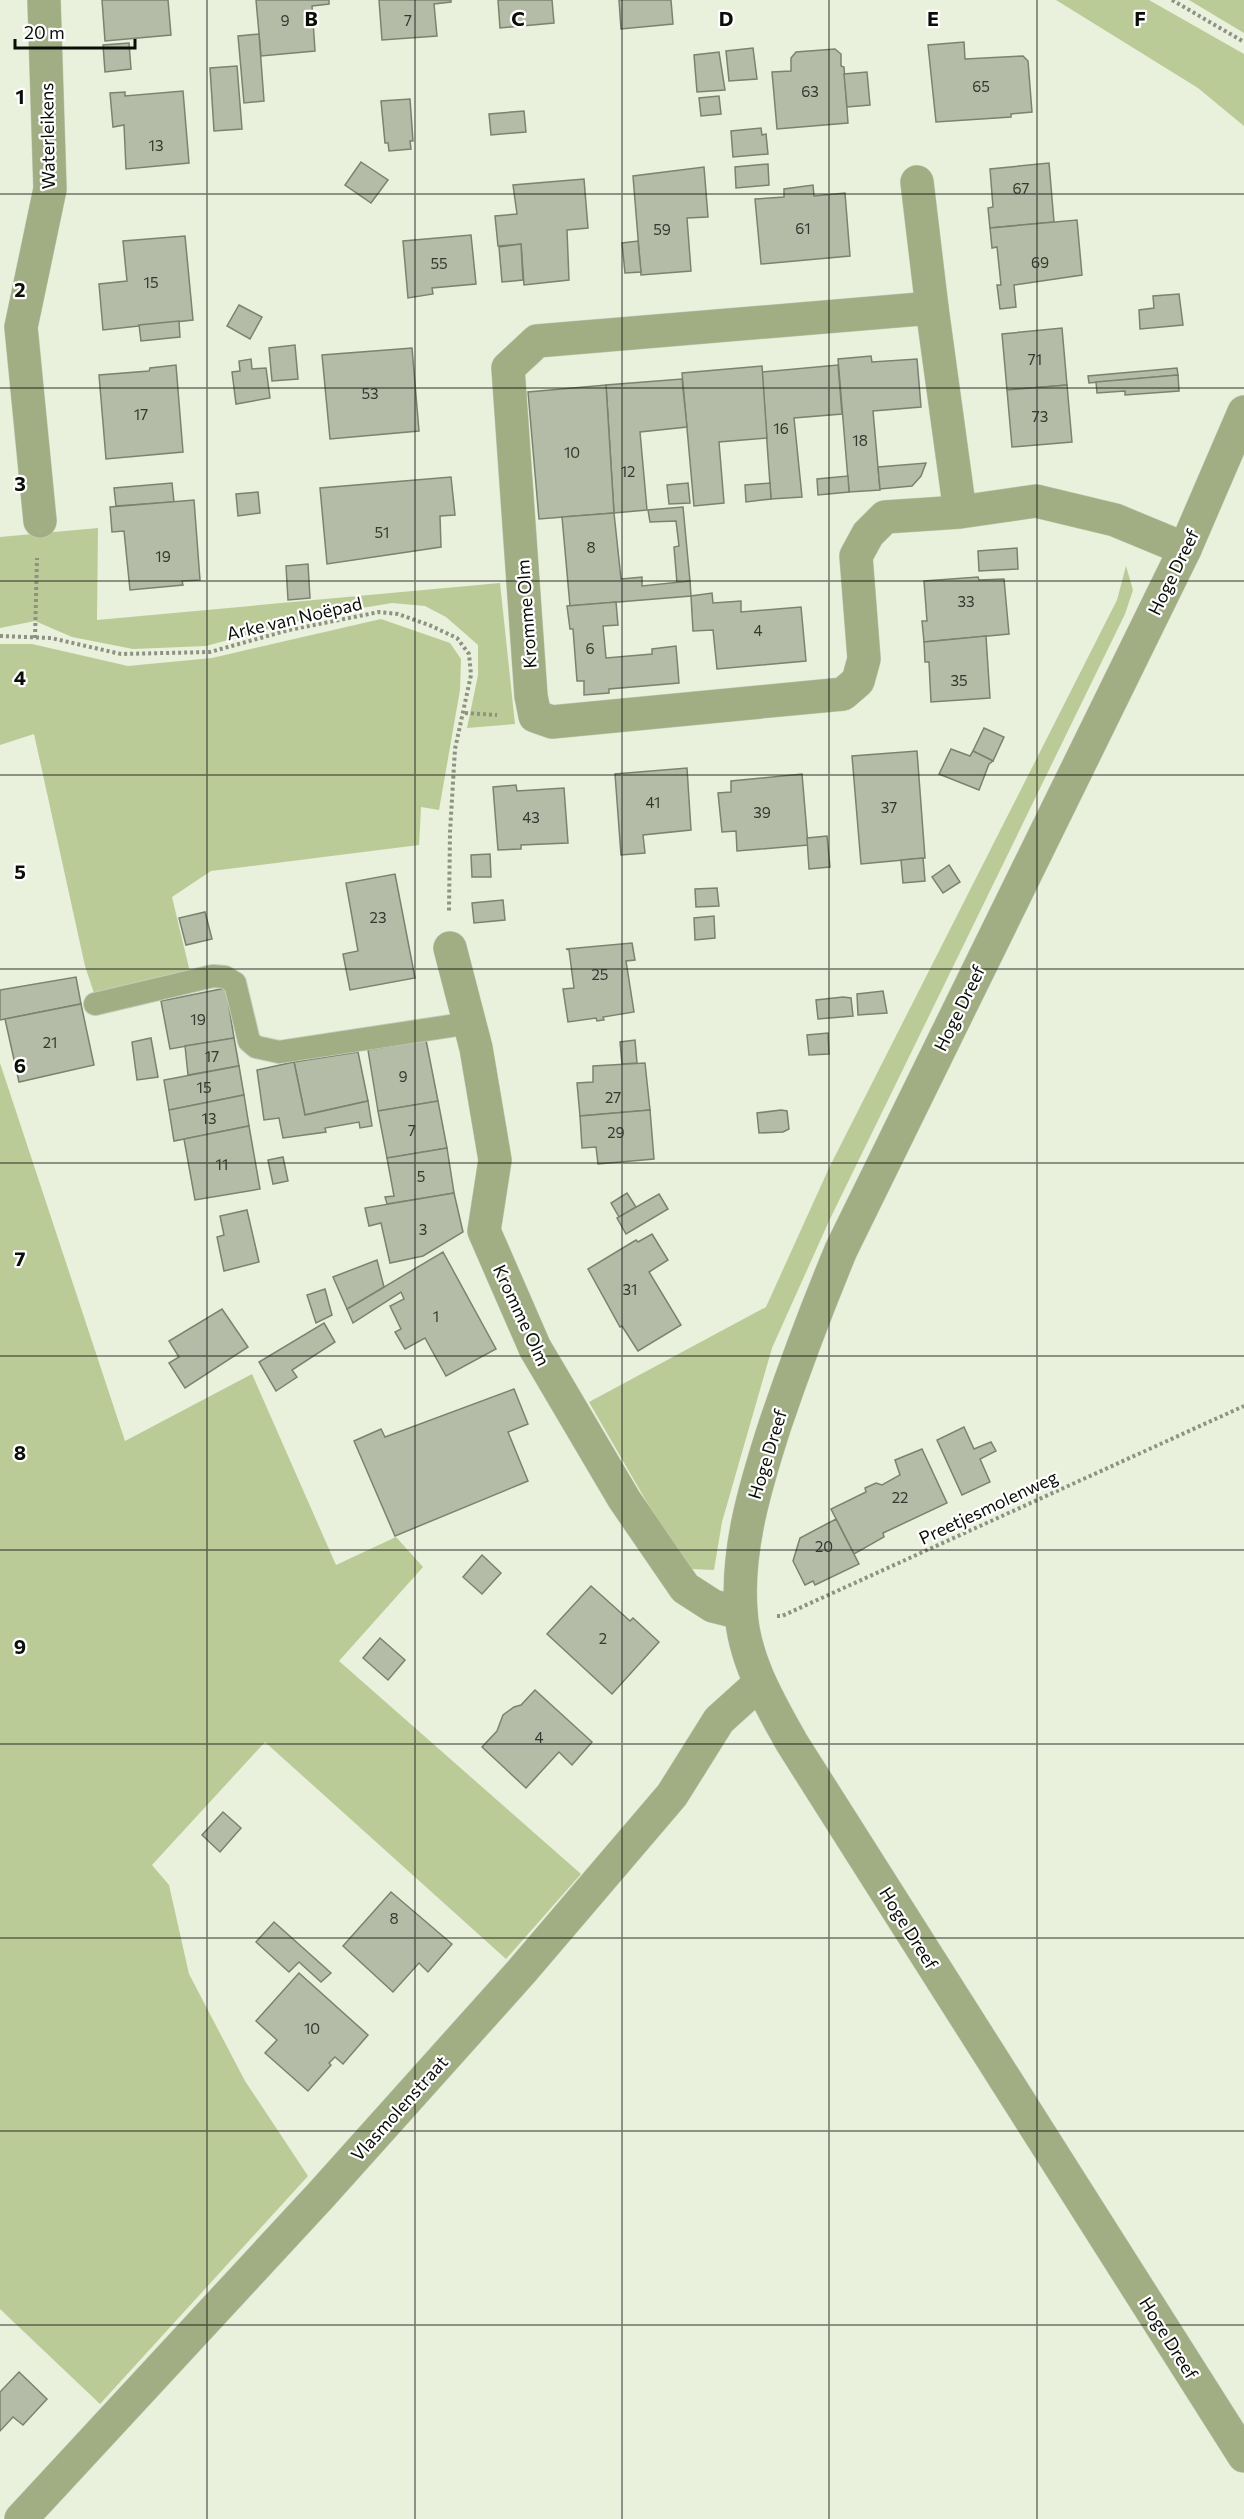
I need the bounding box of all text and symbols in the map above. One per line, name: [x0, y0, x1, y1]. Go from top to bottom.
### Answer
text: B: [304, 6, 318, 30]
text: C: [511, 6, 525, 30]
text: D: [719, 6, 733, 30]
text: E: [927, 6, 939, 30]
text: F: [1134, 6, 1146, 30]
house number: 9: [280, 11, 290, 29]
house number: 7: [404, 11, 412, 29]
scale bar: [15, 12, 135, 50]
text: 20 m: [24, 21, 65, 43]
house number: 65: [972, 77, 990, 95]
street label: Waterleikens: [35, 82, 59, 190]
house number: 63: [801, 82, 819, 100]
text: 1: [15, 84, 25, 108]
house number: 13: [149, 136, 163, 154]
house number: 67: [1013, 179, 1030, 197]
house number: 61: [795, 219, 811, 237]
house number: 59: [653, 220, 671, 238]
house number: 69: [1031, 253, 1049, 271]
house number: 55: [430, 254, 448, 272]
house number: 15: [143, 273, 159, 291]
text: 2: [14, 277, 26, 301]
house number: 71: [1028, 350, 1042, 368]
house number: 53: [361, 384, 379, 402]
house number: 17: [134, 405, 148, 423]
house number: 73: [1032, 407, 1048, 425]
house number: 16: [773, 419, 789, 437]
house number: 18: [852, 431, 868, 449]
house number: 10: [564, 443, 580, 461]
house number: 12: [621, 462, 635, 480]
text: 3: [14, 471, 26, 495]
house number: 51: [374, 523, 390, 541]
street label: Hoge Dreef: [1143, 525, 1204, 619]
house number: 8: [586, 538, 596, 556]
house number: 19: [155, 547, 171, 565]
street label: Kromme Olm: [511, 559, 541, 669]
street label: Arke van Noëpad: [224, 592, 364, 644]
house number: 33: [957, 592, 975, 610]
house number: 4: [754, 621, 763, 639]
house number: 6: [585, 639, 595, 657]
text: 4: [14, 665, 26, 689]
house number: 35: [950, 671, 968, 689]
house number: 41: [646, 793, 660, 811]
house number: 37: [881, 798, 897, 816]
house number: 39: [753, 803, 771, 821]
house number: 43: [522, 808, 540, 826]
text: 5: [14, 859, 26, 883]
house number: 23: [370, 908, 386, 926]
street label: Hoge Dreef: [929, 961, 990, 1055]
house number: 25: [592, 965, 608, 983]
house number: 19: [190, 1010, 206, 1028]
house number: 21: [43, 1033, 57, 1051]
house number: 17: [205, 1047, 219, 1065]
text: 6: [14, 1053, 26, 1077]
house number: 9: [398, 1067, 408, 1085]
house number: 15: [196, 1078, 212, 1096]
house number: 27: [605, 1088, 621, 1106]
house number: 13: [202, 1109, 216, 1127]
house number: 7: [408, 1121, 416, 1139]
house number: 29: [607, 1123, 625, 1141]
house number: 11: [216, 1155, 228, 1173]
house number: 5: [417, 1167, 425, 1185]
house number: 3: [419, 1220, 427, 1238]
text: 7: [15, 1246, 26, 1270]
street label: Kromme Olm: [489, 1261, 555, 1369]
house number: 31: [623, 1280, 637, 1298]
house number: 1: [433, 1307, 439, 1325]
street label: Hoge Dreef: [743, 1406, 791, 1502]
text: 8: [14, 1440, 26, 1464]
street label: Preetjesmolenweg: [915, 1465, 1061, 1549]
house number: 22: [892, 1488, 908, 1506]
house number: 20: [815, 1537, 833, 1555]
house number: 2: [599, 1629, 607, 1647]
text: 9: [14, 1634, 26, 1658]
house number: 4: [535, 1728, 544, 1746]
street label: Hoge Dreef: [875, 1883, 943, 1974]
house number: 8: [389, 1909, 399, 1927]
house number: 10: [304, 2019, 320, 2037]
street label: Vlasmolenstraat: [346, 2051, 452, 2165]
street label: Hoge Dreef: [1135, 2293, 1203, 2384]

